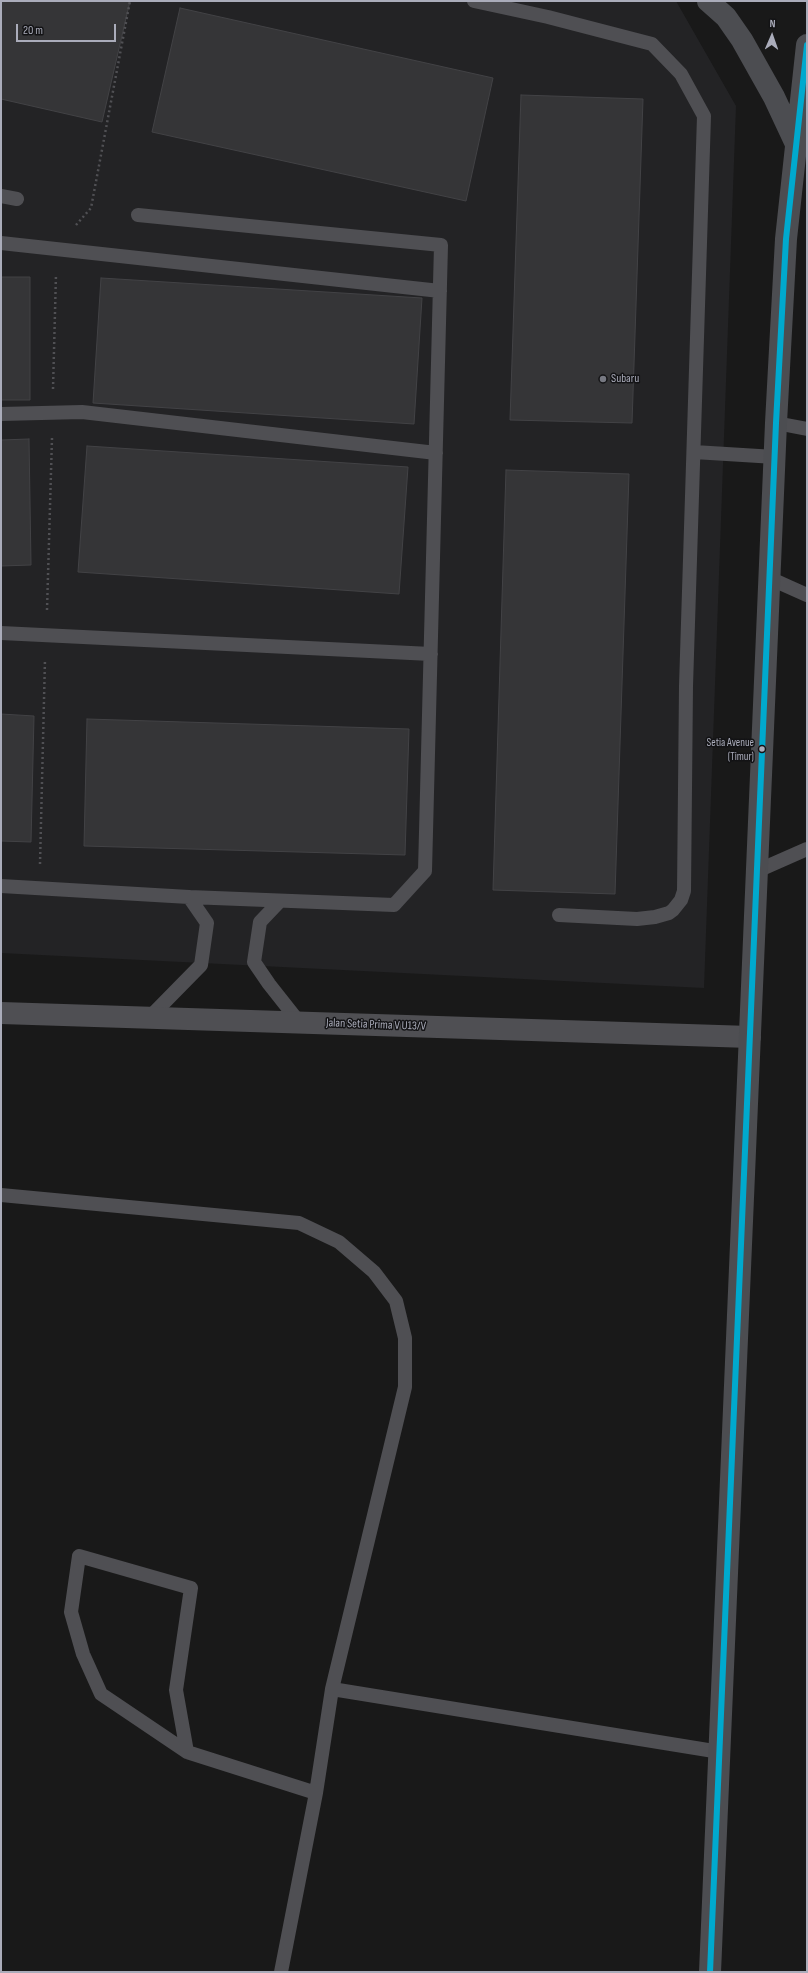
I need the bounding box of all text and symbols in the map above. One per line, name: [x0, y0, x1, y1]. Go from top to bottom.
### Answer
scale bar: [18, 16, 118, 42]
north arrow: [752, 16, 792, 56]
text: N: [769, 17, 776, 30]
text: 20 m: [23, 23, 43, 38]
place label: Subaru: [611, 372, 639, 386]
marker: Subaru: [598, 374, 608, 384]
place label: Setia Avenue (Timur): [707, 736, 754, 762]
marker: Setia Avenue (Timur): [757, 744, 767, 754]
street label: Jalan Setia Prima V U13/V: [326, 1016, 426, 1034]

